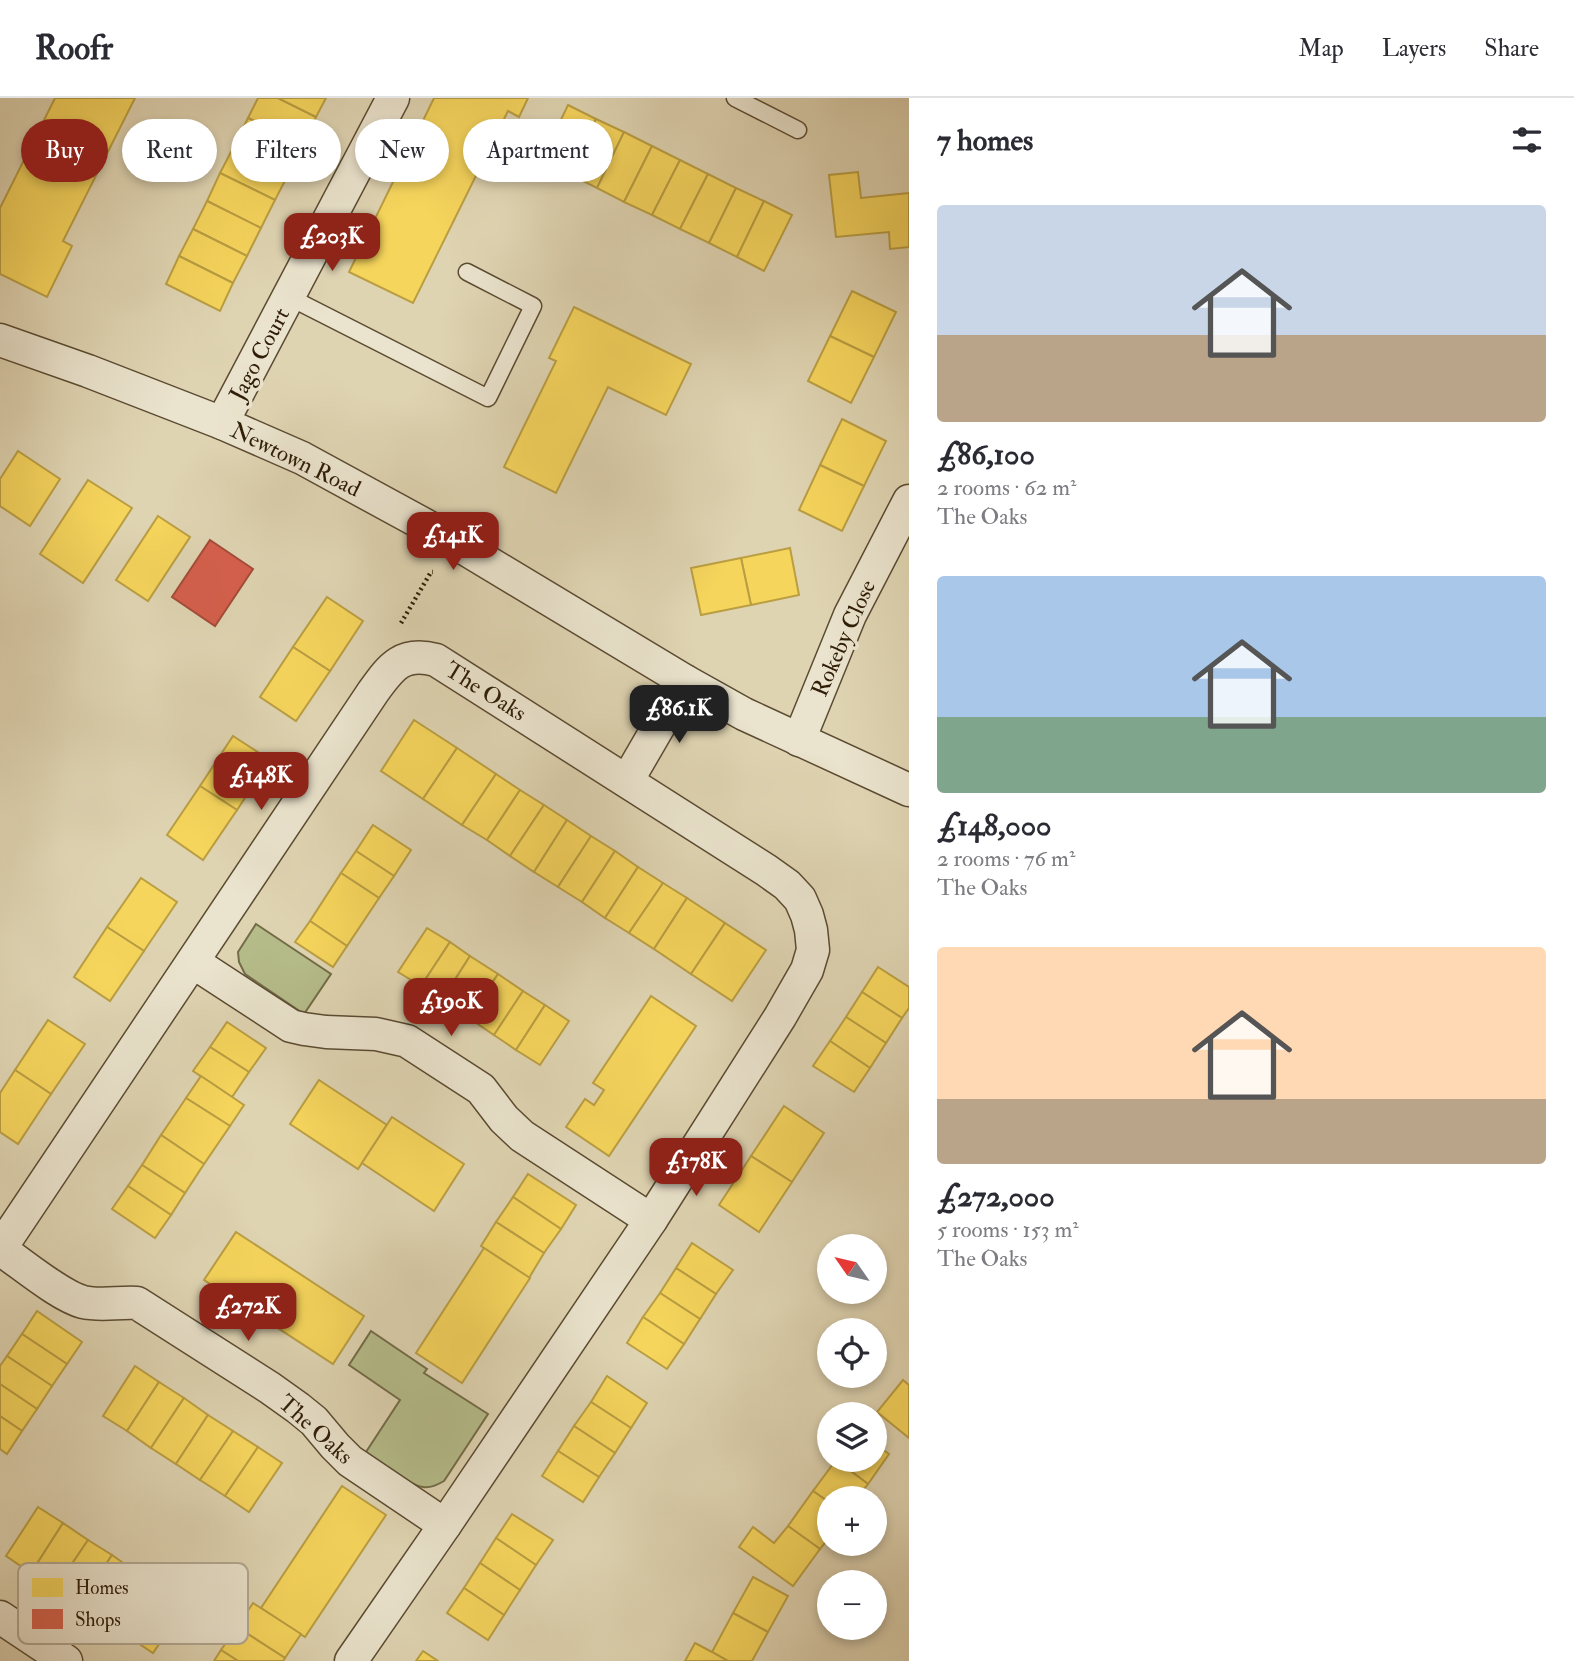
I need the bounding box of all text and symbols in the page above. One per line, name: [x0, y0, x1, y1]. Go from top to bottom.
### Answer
text: Roofr: [35, 28, 113, 69]
text: Map: [1299, 33, 1344, 64]
text: Layers: [1382, 33, 1446, 64]
text: Share: [1484, 33, 1539, 64]
chip: Buy: [21, 119, 108, 182]
chip: Rent: [122, 119, 217, 182]
chip: Filters: [231, 119, 341, 182]
chip: New: [355, 119, 449, 182]
chip: Apartment: [463, 119, 613, 182]
icon: filters: [1508, 121, 1546, 159]
text: 7 homes: [937, 122, 1033, 159]
pin: £203K: [283, 214, 381, 273]
text: £203K: [300, 221, 364, 250]
icon: home: [1179, 250, 1305, 376]
street label: Jago Court: [222, 303, 296, 407]
street label: Newtown Road: [226, 415, 366, 503]
text: £86,100: [937, 436, 1035, 473]
text: 2 rooms · 62 m²: [937, 473, 1076, 502]
text: The Oaks: [937, 502, 1027, 531]
pin: £141K: [404, 512, 502, 572]
text: £141K: [423, 520, 483, 549]
street label: Rokeby Close: [805, 575, 882, 701]
icon: home: [1179, 621, 1305, 747]
street label: The Oaks: [440, 655, 532, 728]
pin: £86.1K: [622, 686, 736, 745]
text: £86.1K: [646, 693, 712, 722]
pin: £148K: [212, 752, 310, 812]
text: £148K: [230, 760, 292, 789]
text: £148,000: [937, 807, 1051, 844]
text: 2 rooms · 76 m²: [937, 844, 1075, 873]
text: The Oaks: [937, 873, 1027, 902]
pin: £190K: [402, 978, 500, 1038]
text: £190K: [419, 986, 483, 1015]
icon: home: [1179, 992, 1305, 1118]
pin: £178K: [647, 1138, 745, 1198]
text: £178K: [665, 1146, 727, 1175]
text: £272,000: [937, 1178, 1055, 1215]
text: 5 rooms · 153 m²: [937, 1215, 1079, 1244]
north arrow: [817, 1234, 887, 1304]
map controls: [817, 1234, 887, 1640]
text: The Oaks: [937, 1244, 1027, 1273]
pin: £272K: [199, 1284, 297, 1343]
text: £272K: [215, 1291, 281, 1320]
button: locate: [817, 1318, 887, 1388]
street label: The Oaks: [272, 1388, 359, 1470]
button: layers: [817, 1402, 887, 1472]
button: +: [817, 1486, 887, 1556]
legend: [18, 1563, 248, 1644]
button: −: [817, 1570, 887, 1640]
text: Homes: [75, 1576, 129, 1600]
text: Shops: [75, 1608, 121, 1633]

